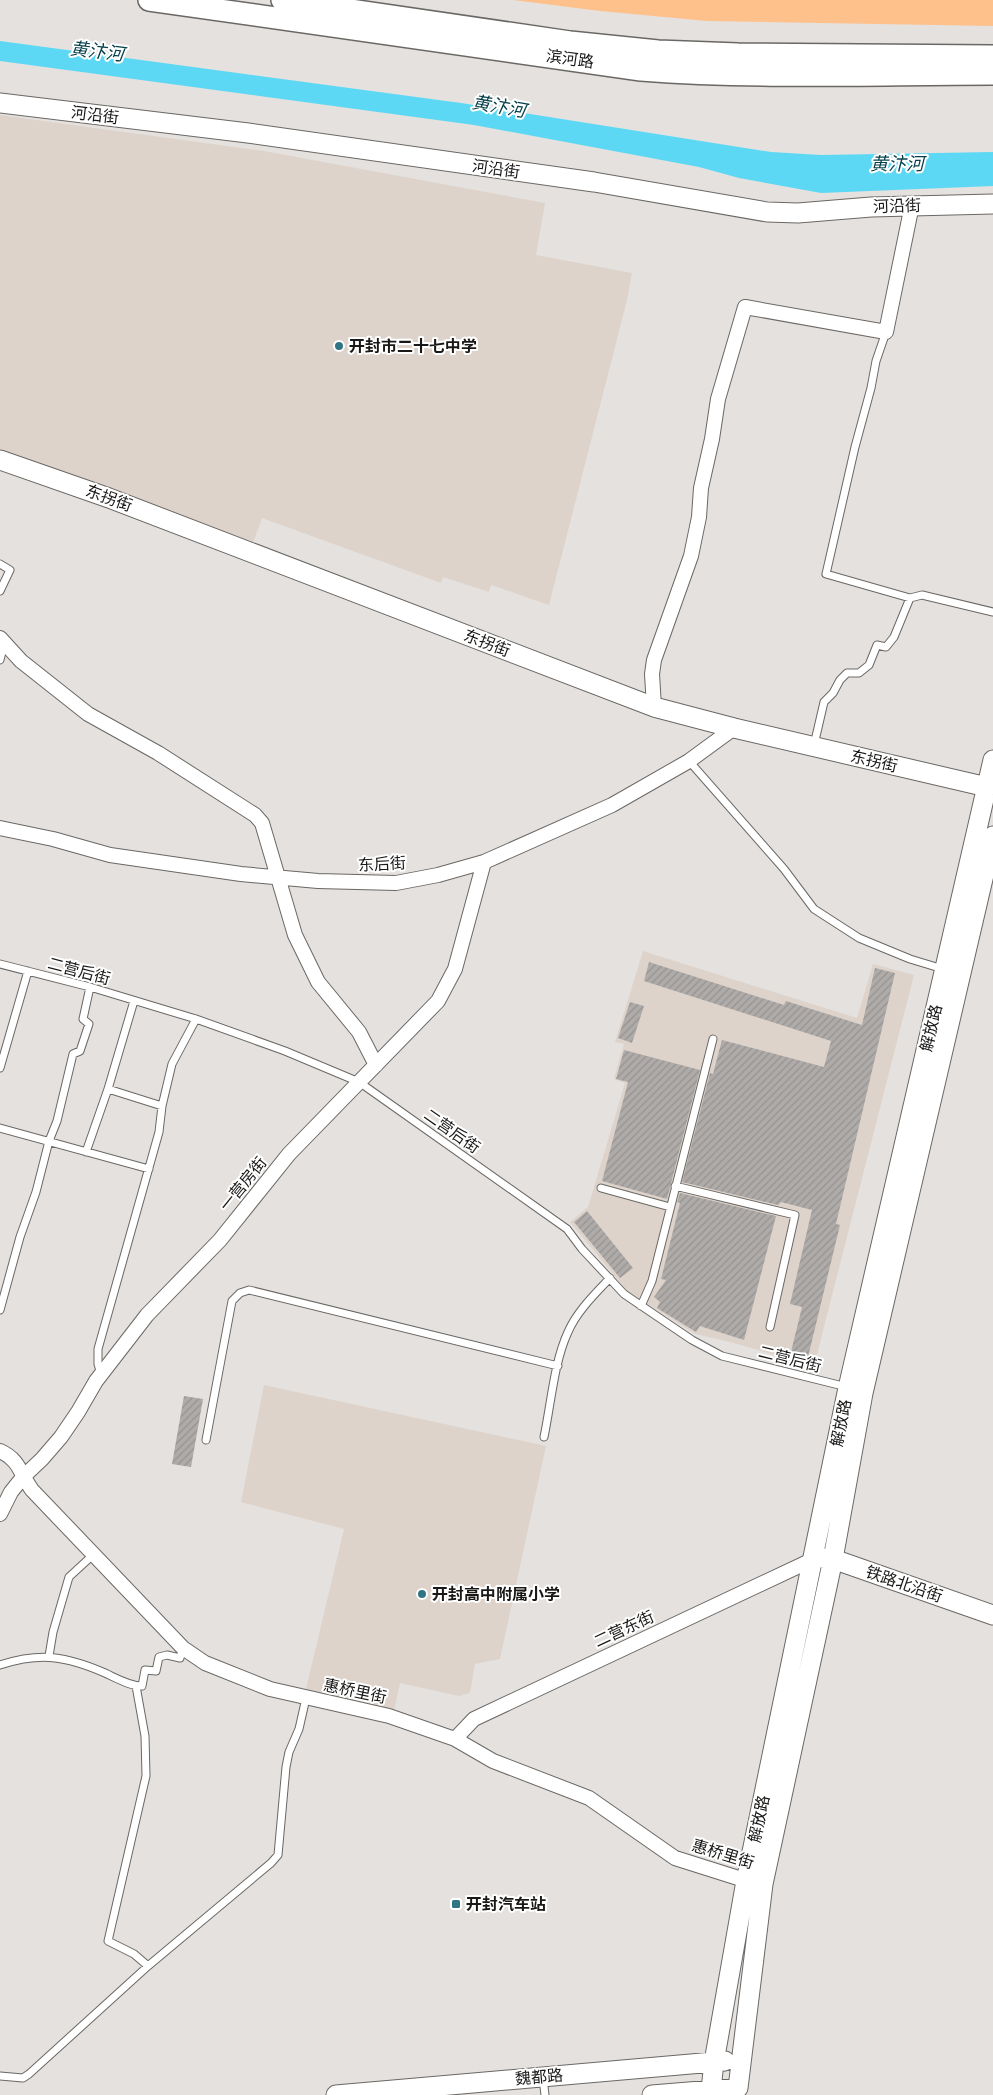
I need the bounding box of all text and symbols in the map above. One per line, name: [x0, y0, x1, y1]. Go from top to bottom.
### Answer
water label: 黄汴河: [69, 37, 128, 65]
street label: 滨河路: [545, 46, 595, 72]
water label: 黄汴河: [471, 91, 530, 122]
street label: 河沿街: [70, 103, 120, 127]
water label: 黄汴河: [870, 153, 927, 174]
street label: 河沿街: [471, 156, 521, 182]
street label: 河沿街: [873, 196, 921, 216]
place label: 开封市二十七中学: [349, 337, 477, 356]
marker: 开封市二十七中学: [333, 340, 345, 352]
street label: 东拐街: [83, 481, 135, 515]
street label: 东拐街: [461, 626, 513, 660]
street label: 东拐街: [848, 746, 900, 776]
street label: 东后街: [358, 853, 406, 875]
street label: 二营后街: [46, 954, 112, 988]
street label: 解放路: [916, 1002, 946, 1054]
street label: 二营后街: [420, 1105, 484, 1157]
street label: 一营房街: [215, 1153, 271, 1215]
street label: 二营后街: [757, 1342, 823, 1376]
street label: 解放路: [827, 1398, 855, 1448]
street label: 铁路北沿街: [863, 1562, 945, 1606]
place label: 开封高中附属小学: [432, 1585, 560, 1604]
marker: 开封高中附属小学: [416, 1588, 428, 1600]
street label: 二营东街: [591, 1607, 657, 1651]
street label: 惠桥里街: [322, 1675, 388, 1707]
street label: 解放路: [745, 1794, 773, 1844]
street label: 惠桥里街: [690, 1836, 756, 1872]
place label: 开封汽车站: [466, 1895, 546, 1914]
marker: 开封汽车站: [450, 1898, 462, 1910]
street label: 魏都路: [514, 2065, 564, 2089]

